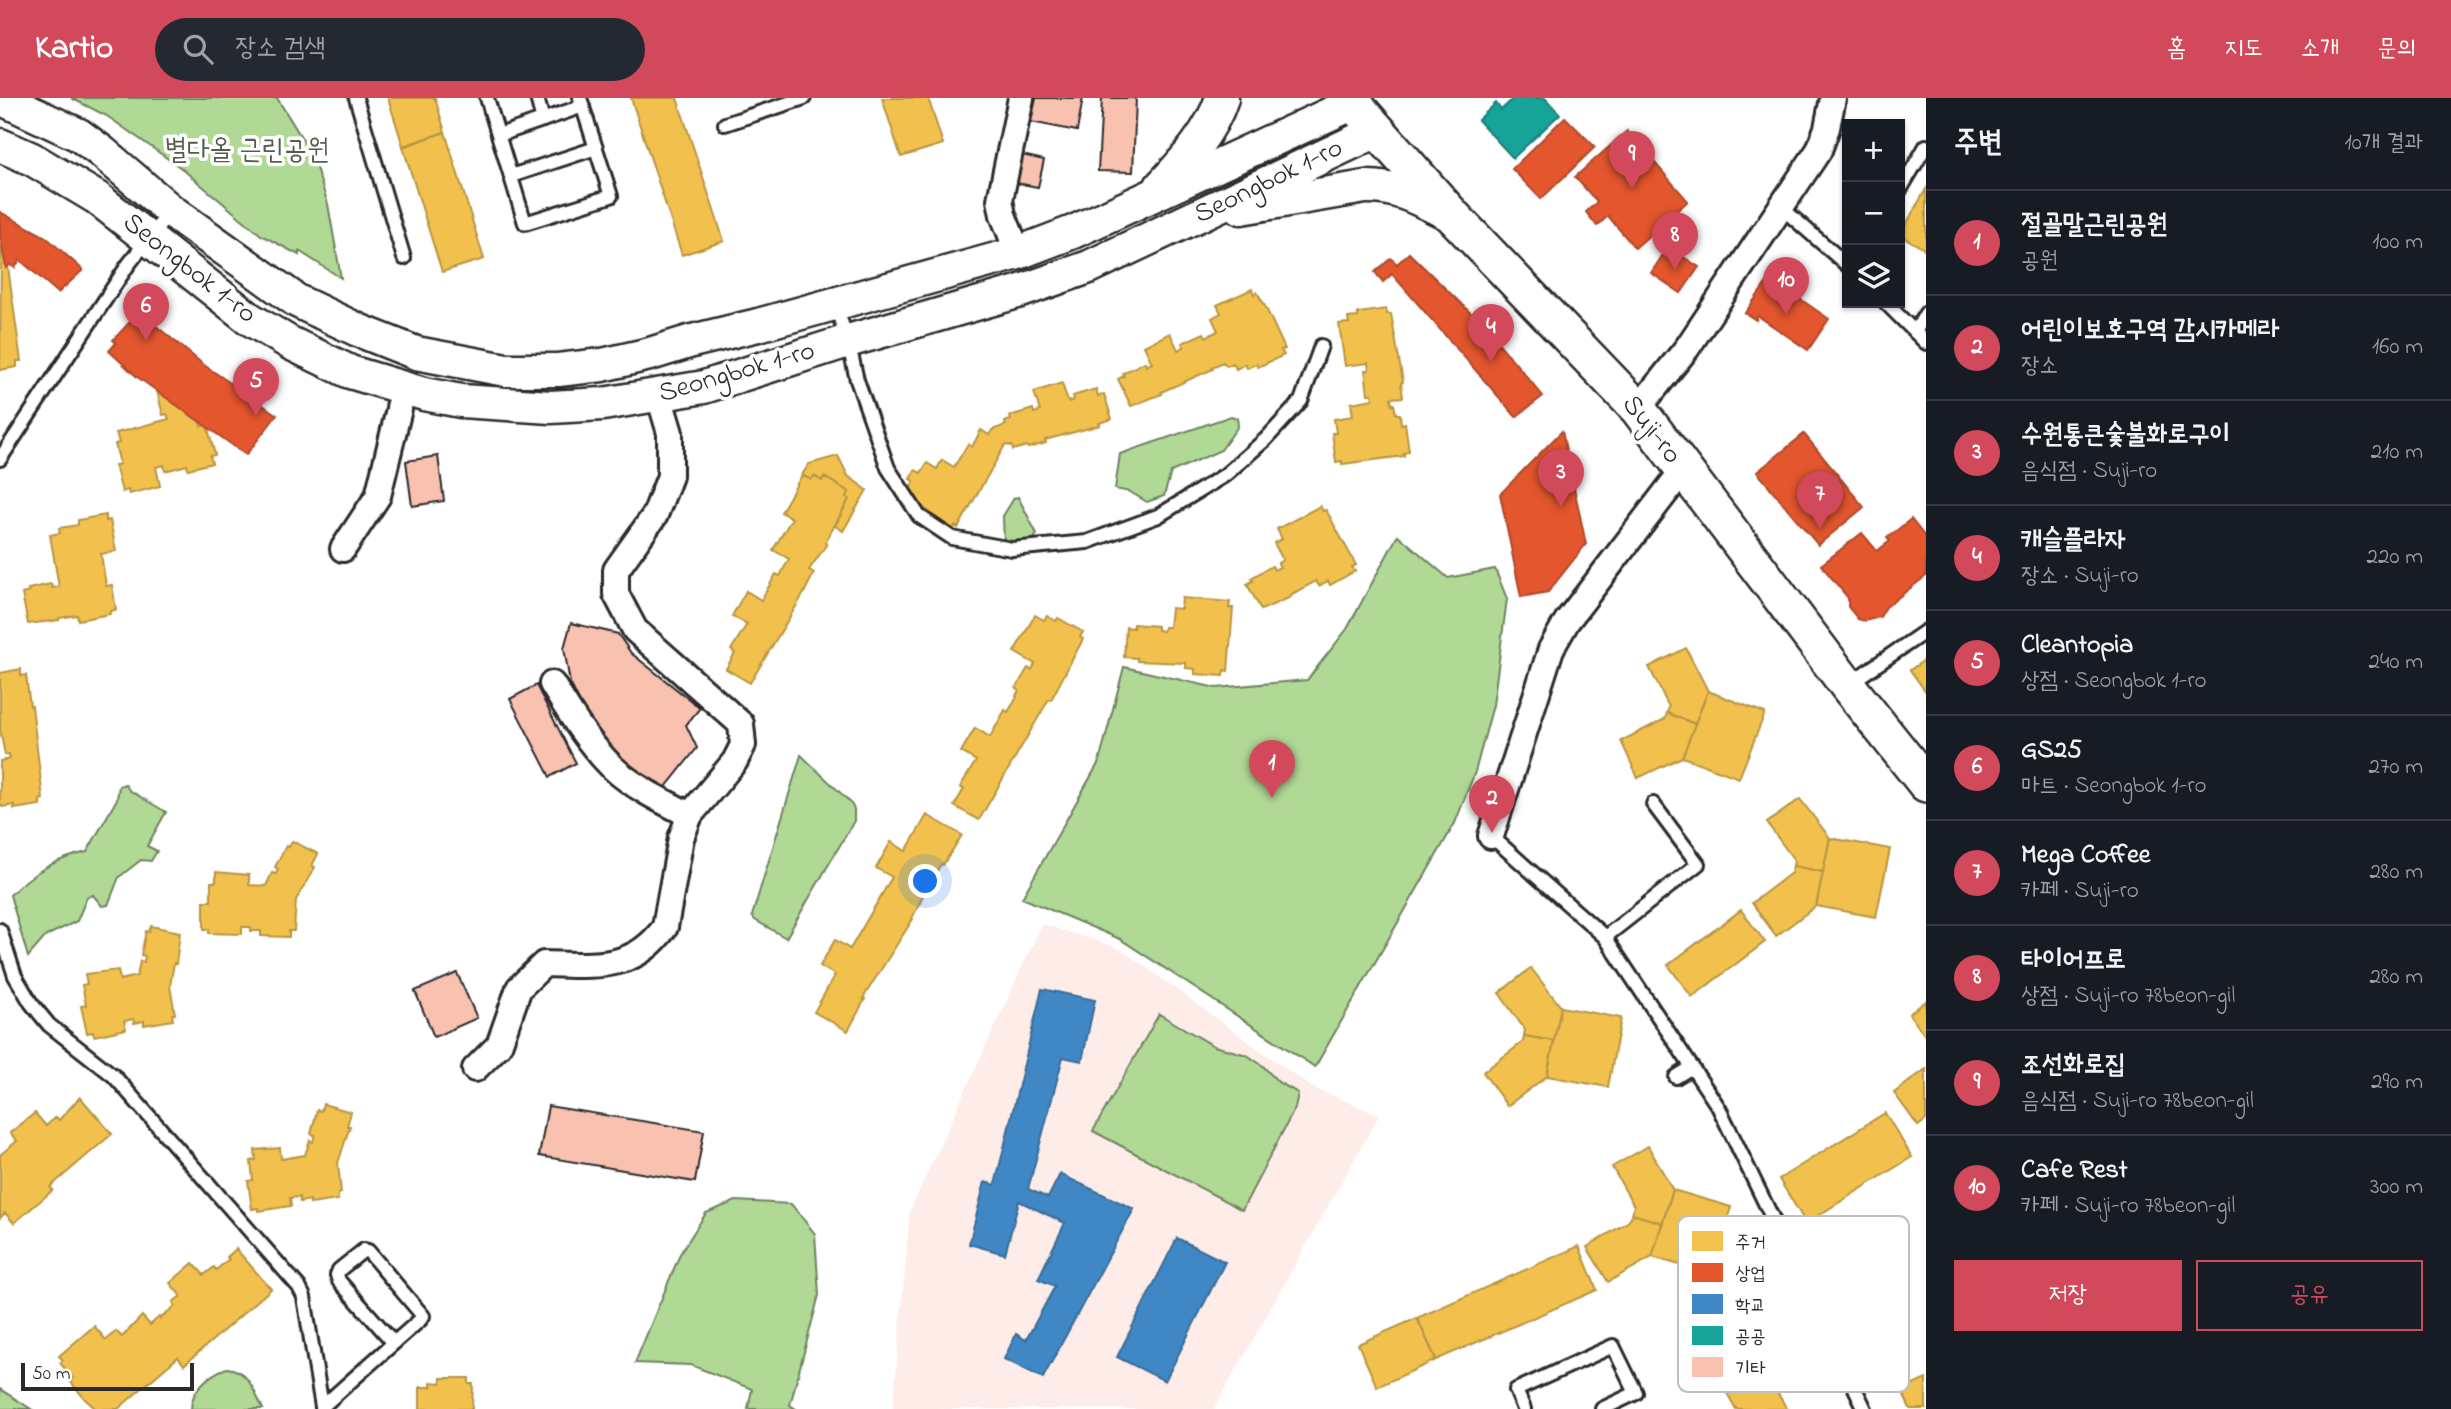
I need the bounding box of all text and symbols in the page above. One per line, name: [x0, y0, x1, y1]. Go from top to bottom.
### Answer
search box: [155, 18, 645, 81]
text: Kartio: [35, 25, 113, 73]
icon: search: [179, 30, 217, 68]
text: 장소 검색: [235, 30, 325, 68]
text: 홈: [2167, 32, 2186, 67]
text: 지도: [2224, 32, 2263, 67]
text: 소개: [2301, 32, 2339, 67]
text: 문의: [2377, 32, 2416, 67]
map controls: [1842, 119, 1905, 308]
button: +: [1842, 119, 1905, 182]
text: 주변: [1954, 122, 2002, 166]
text: 10개 결과: [2344, 127, 2423, 160]
street label: Seongbok 1-ro: [1188, 128, 1350, 236]
park label: 별다올 근린공원: [165, 131, 329, 172]
pin: 9: [1609, 131, 1655, 189]
button: −: [1842, 182, 1905, 245]
street label: Seongbok 1-ro: [113, 203, 265, 335]
text: 절골말근린공원: [2021, 207, 2167, 245]
pin: 8: [1652, 212, 1698, 270]
text: 1: [1973, 226, 1981, 259]
text: 100 m: [2372, 226, 2423, 259]
button: layers: [1842, 245, 1905, 308]
text: 공원: [2021, 245, 2058, 278]
pin: 10: [1763, 257, 1809, 315]
pin: 6: [123, 283, 169, 341]
pin: 4: [1468, 304, 1514, 362]
text: 어린이보호구역 감시카메라: [2021, 312, 2279, 350]
street label: Seongbok 1-ro: [654, 331, 820, 415]
text: 2: [1971, 331, 1983, 364]
text: 160 m: [2372, 331, 2423, 364]
text: 장소: [2021, 350, 2058, 383]
pin: 5: [233, 358, 279, 416]
street label: Suji-ro: [1611, 387, 1691, 473]
text: 수원통큰숯불화로구이: [2021, 417, 2230, 455]
text: 3: [1972, 436, 1982, 469]
text: 210 m: [2371, 436, 2423, 469]
pin: 3: [1538, 449, 1584, 507]
text: 음식점 · Suji-ro: [2021, 455, 2157, 488]
pin: 7: [1797, 471, 1843, 529]
text: 캐슬플라자: [2021, 522, 2126, 560]
text: 4: [1972, 541, 1982, 574]
text: 220 m: [2367, 541, 2423, 574]
text: 장소 · Suji-ro: [2021, 560, 2139, 593]
text: Cleantopia: [2021, 627, 2133, 665]
text: 5: [1970, 646, 1984, 679]
text: 240 m: [2369, 646, 2423, 679]
text: 상점 · Seongbok 1-ro: [2021, 665, 2206, 698]
text: GS25: [2021, 732, 2082, 770]
pin: 1: [1249, 740, 1295, 798]
text: 6: [1972, 751, 1982, 784]
text: 270 m: [2369, 751, 2423, 784]
text: 마트 · Seongbok 1-ro: [2021, 770, 2206, 803]
pin: 2: [1469, 775, 1515, 833]
text: Mega Coffee: [2021, 837, 2150, 875]
text: 7: [1972, 856, 1982, 889]
text: 280 m: [2369, 856, 2423, 889]
your location: [908, 864, 942, 898]
text: 카페 · Suji-ro: [2021, 875, 2139, 908]
text: 타이어프로: [2021, 942, 2126, 980]
text: 8: [1973, 961, 1981, 994]
text: 280 m: [2369, 961, 2423, 994]
text: 상점 · Suji-ro 78beon-gil: [2021, 980, 2235, 1013]
text: 조선화로집: [2021, 1047, 2126, 1085]
text: 9: [1974, 1066, 1980, 1099]
text: 290 m: [2371, 1066, 2423, 1099]
text: 음식점 · Suji-ro 78beon-gil: [2021, 1085, 2254, 1118]
text: Cafe Rest: [2021, 1152, 2128, 1190]
text: 10: [1968, 1171, 1986, 1204]
text: 300 m: [2370, 1171, 2423, 1204]
text: 카페 · Suji-ro 78beon-gil: [2021, 1190, 2235, 1223]
legend: [1678, 1216, 1909, 1392]
text: 주거: [1735, 1230, 1766, 1257]
button: 저장: [1954, 1260, 2182, 1331]
button: 공유: [2196, 1260, 2423, 1331]
text: 상업: [1735, 1261, 1766, 1288]
text: 학교: [1735, 1293, 1766, 1320]
text: 공공: [1735, 1324, 1766, 1351]
text: 기타: [1735, 1356, 1766, 1383]
scale bar: [21, 1360, 194, 1392]
text: 50 m: [32, 1361, 71, 1388]

